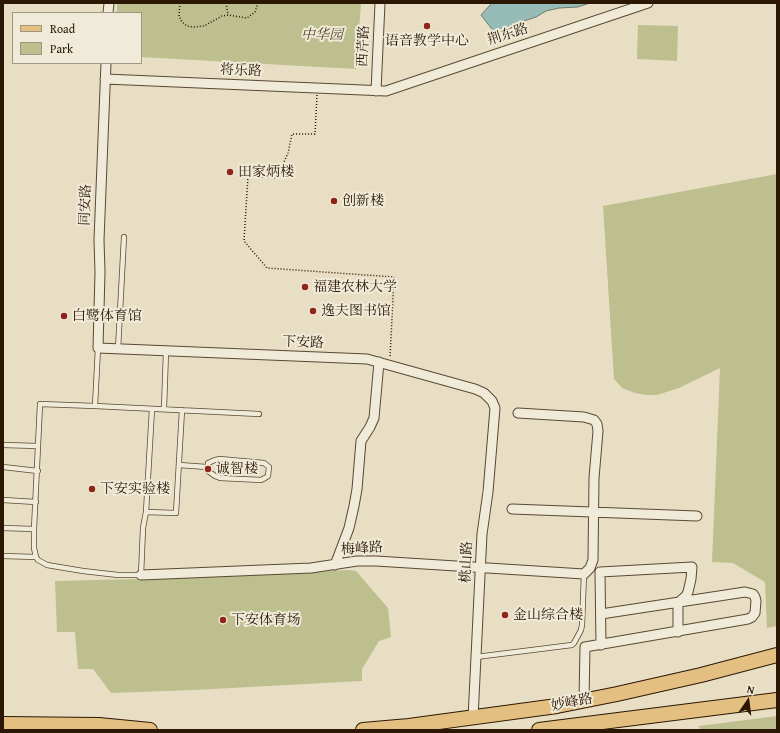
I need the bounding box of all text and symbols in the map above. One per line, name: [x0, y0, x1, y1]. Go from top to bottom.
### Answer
legend: [12, 12, 142, 64]
text: Road: [50, 20, 75, 37]
marker: 语音教学中心: [422, 21, 432, 31]
street label: 荆东路: [485, 21, 531, 49]
street label: 西芹路: [355, 25, 373, 67]
park label: 中华园: [301, 27, 343, 43]
place label: 语音教学中心: [385, 33, 469, 49]
text: Park: [50, 40, 73, 57]
street label: 将乐路: [220, 62, 262, 80]
place label: 田家炳楼: [238, 164, 294, 180]
marker: 田家炳楼: [225, 167, 235, 177]
street label: 同安路: [77, 184, 95, 226]
place label: 创新楼: [342, 193, 384, 209]
marker: 创新楼: [329, 196, 339, 206]
place label: 福建农林大学: [313, 279, 397, 295]
marker: 福建农林大学: [300, 282, 310, 292]
place label: 逸夫图书馆: [321, 303, 391, 319]
marker: 逸夫图书馆: [308, 306, 318, 316]
place label: 白鹭体育馆: [72, 308, 142, 324]
marker: 白鹭体育馆: [59, 311, 69, 321]
street label: 下安路: [282, 334, 324, 352]
place label: 诚智楼: [216, 461, 258, 477]
marker: 诚智楼: [203, 464, 213, 474]
place label: 下安实验楼: [100, 481, 170, 497]
marker: 下安实验楼: [87, 484, 97, 494]
street label: 梅峰路: [340, 539, 384, 559]
street label: 桃山路: [458, 541, 476, 583]
place label: 金山综合楼: [513, 607, 583, 623]
marker: 金山综合楼: [500, 610, 510, 620]
place label: 下安体育场: [231, 612, 301, 628]
marker: 下安体育场: [218, 615, 228, 625]
north arrow: [728, 681, 768, 721]
text: N: [745, 681, 756, 698]
street label: 妙峰路: [550, 691, 594, 715]

